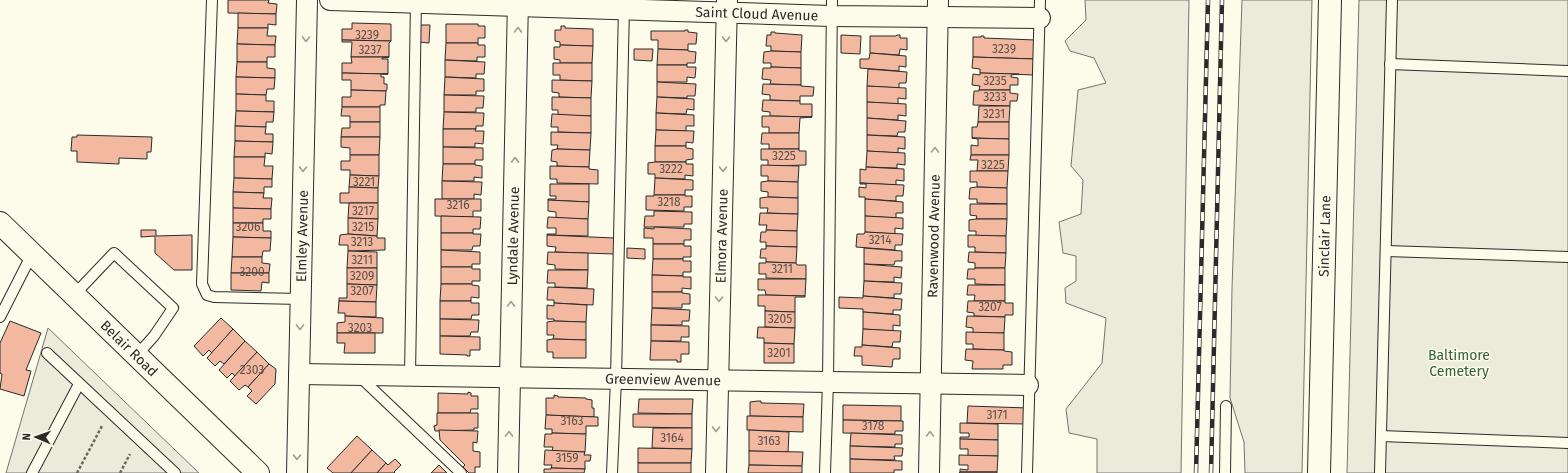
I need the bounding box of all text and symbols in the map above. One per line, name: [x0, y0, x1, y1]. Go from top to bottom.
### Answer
street label: Saint Cloud Avenue: [695, 4, 818, 25]
one-way arrow: [513, 27, 522, 33]
house number: 3239: [355, 28, 379, 42]
one-way arrow: [302, 36, 311, 42]
one-way arrow: [722, 36, 730, 42]
house number: 3239: [992, 42, 1016, 56]
house number: 3237: [358, 43, 382, 57]
house number: 3235: [983, 74, 1007, 88]
house number: 3233: [983, 90, 1007, 104]
house number: 3231: [983, 107, 1005, 121]
one-way arrow: [931, 147, 939, 153]
house number: 3225: [772, 149, 796, 163]
one-way arrow: [510, 157, 519, 163]
house number: 3225: [981, 158, 1005, 172]
house number: 3222: [659, 162, 683, 176]
one-way arrow: [299, 166, 308, 172]
one-way arrow: [718, 166, 727, 172]
street label: Ravenwood Avenue: [924, 174, 944, 298]
house number: 3221: [353, 175, 375, 189]
street label: Lyndale Avenue: [504, 186, 523, 286]
street label: Elmora Avenue: [712, 189, 732, 284]
street label: Elmley Avenue: [293, 190, 312, 282]
house number: 3218: [657, 195, 681, 209]
street label: Sinclair Lane: [1316, 195, 1334, 277]
house number: 3216: [446, 198, 470, 212]
house number: 3217: [352, 204, 374, 218]
house number: 3206: [236, 220, 260, 234]
house number: 3215: [352, 220, 374, 234]
house number: 3214: [868, 233, 892, 247]
house number: 3213: [351, 235, 373, 249]
house number: 3211: [351, 253, 373, 267]
house number: 3211: [771, 262, 793, 276]
house number: 3200: [239, 265, 265, 279]
house number: 3209: [350, 269, 374, 283]
house number: 3207: [350, 284, 374, 298]
one-way arrow: [715, 296, 723, 302]
house number: 3207: [978, 300, 1002, 314]
one-way arrow: [507, 301, 515, 307]
house number: 3205: [768, 312, 792, 326]
street label: Belair Road: [97, 317, 161, 380]
house number: 3203: [348, 321, 372, 335]
one-way arrow: [296, 324, 304, 330]
house number: 3201: [767, 346, 791, 360]
park label: Baltimore Cemetery: [1428, 347, 1490, 380]
house number: 2303: [240, 363, 264, 377]
street label: Greenview Avenue: [605, 371, 721, 389]
house number: 3171: [986, 408, 1008, 422]
house number: 3163: [560, 414, 584, 428]
north arrow: [16, 417, 56, 457]
house number: 3178: [862, 419, 885, 433]
one-way arrow: [712, 426, 721, 432]
one-way arrow: [504, 431, 513, 437]
house number: 3164: [660, 431, 684, 445]
one-way arrow: [926, 431, 934, 437]
text: N: [20, 433, 33, 441]
house number: 3163: [757, 434, 781, 448]
house number: 3159: [555, 451, 579, 465]
one-way arrow: [293, 454, 301, 460]

